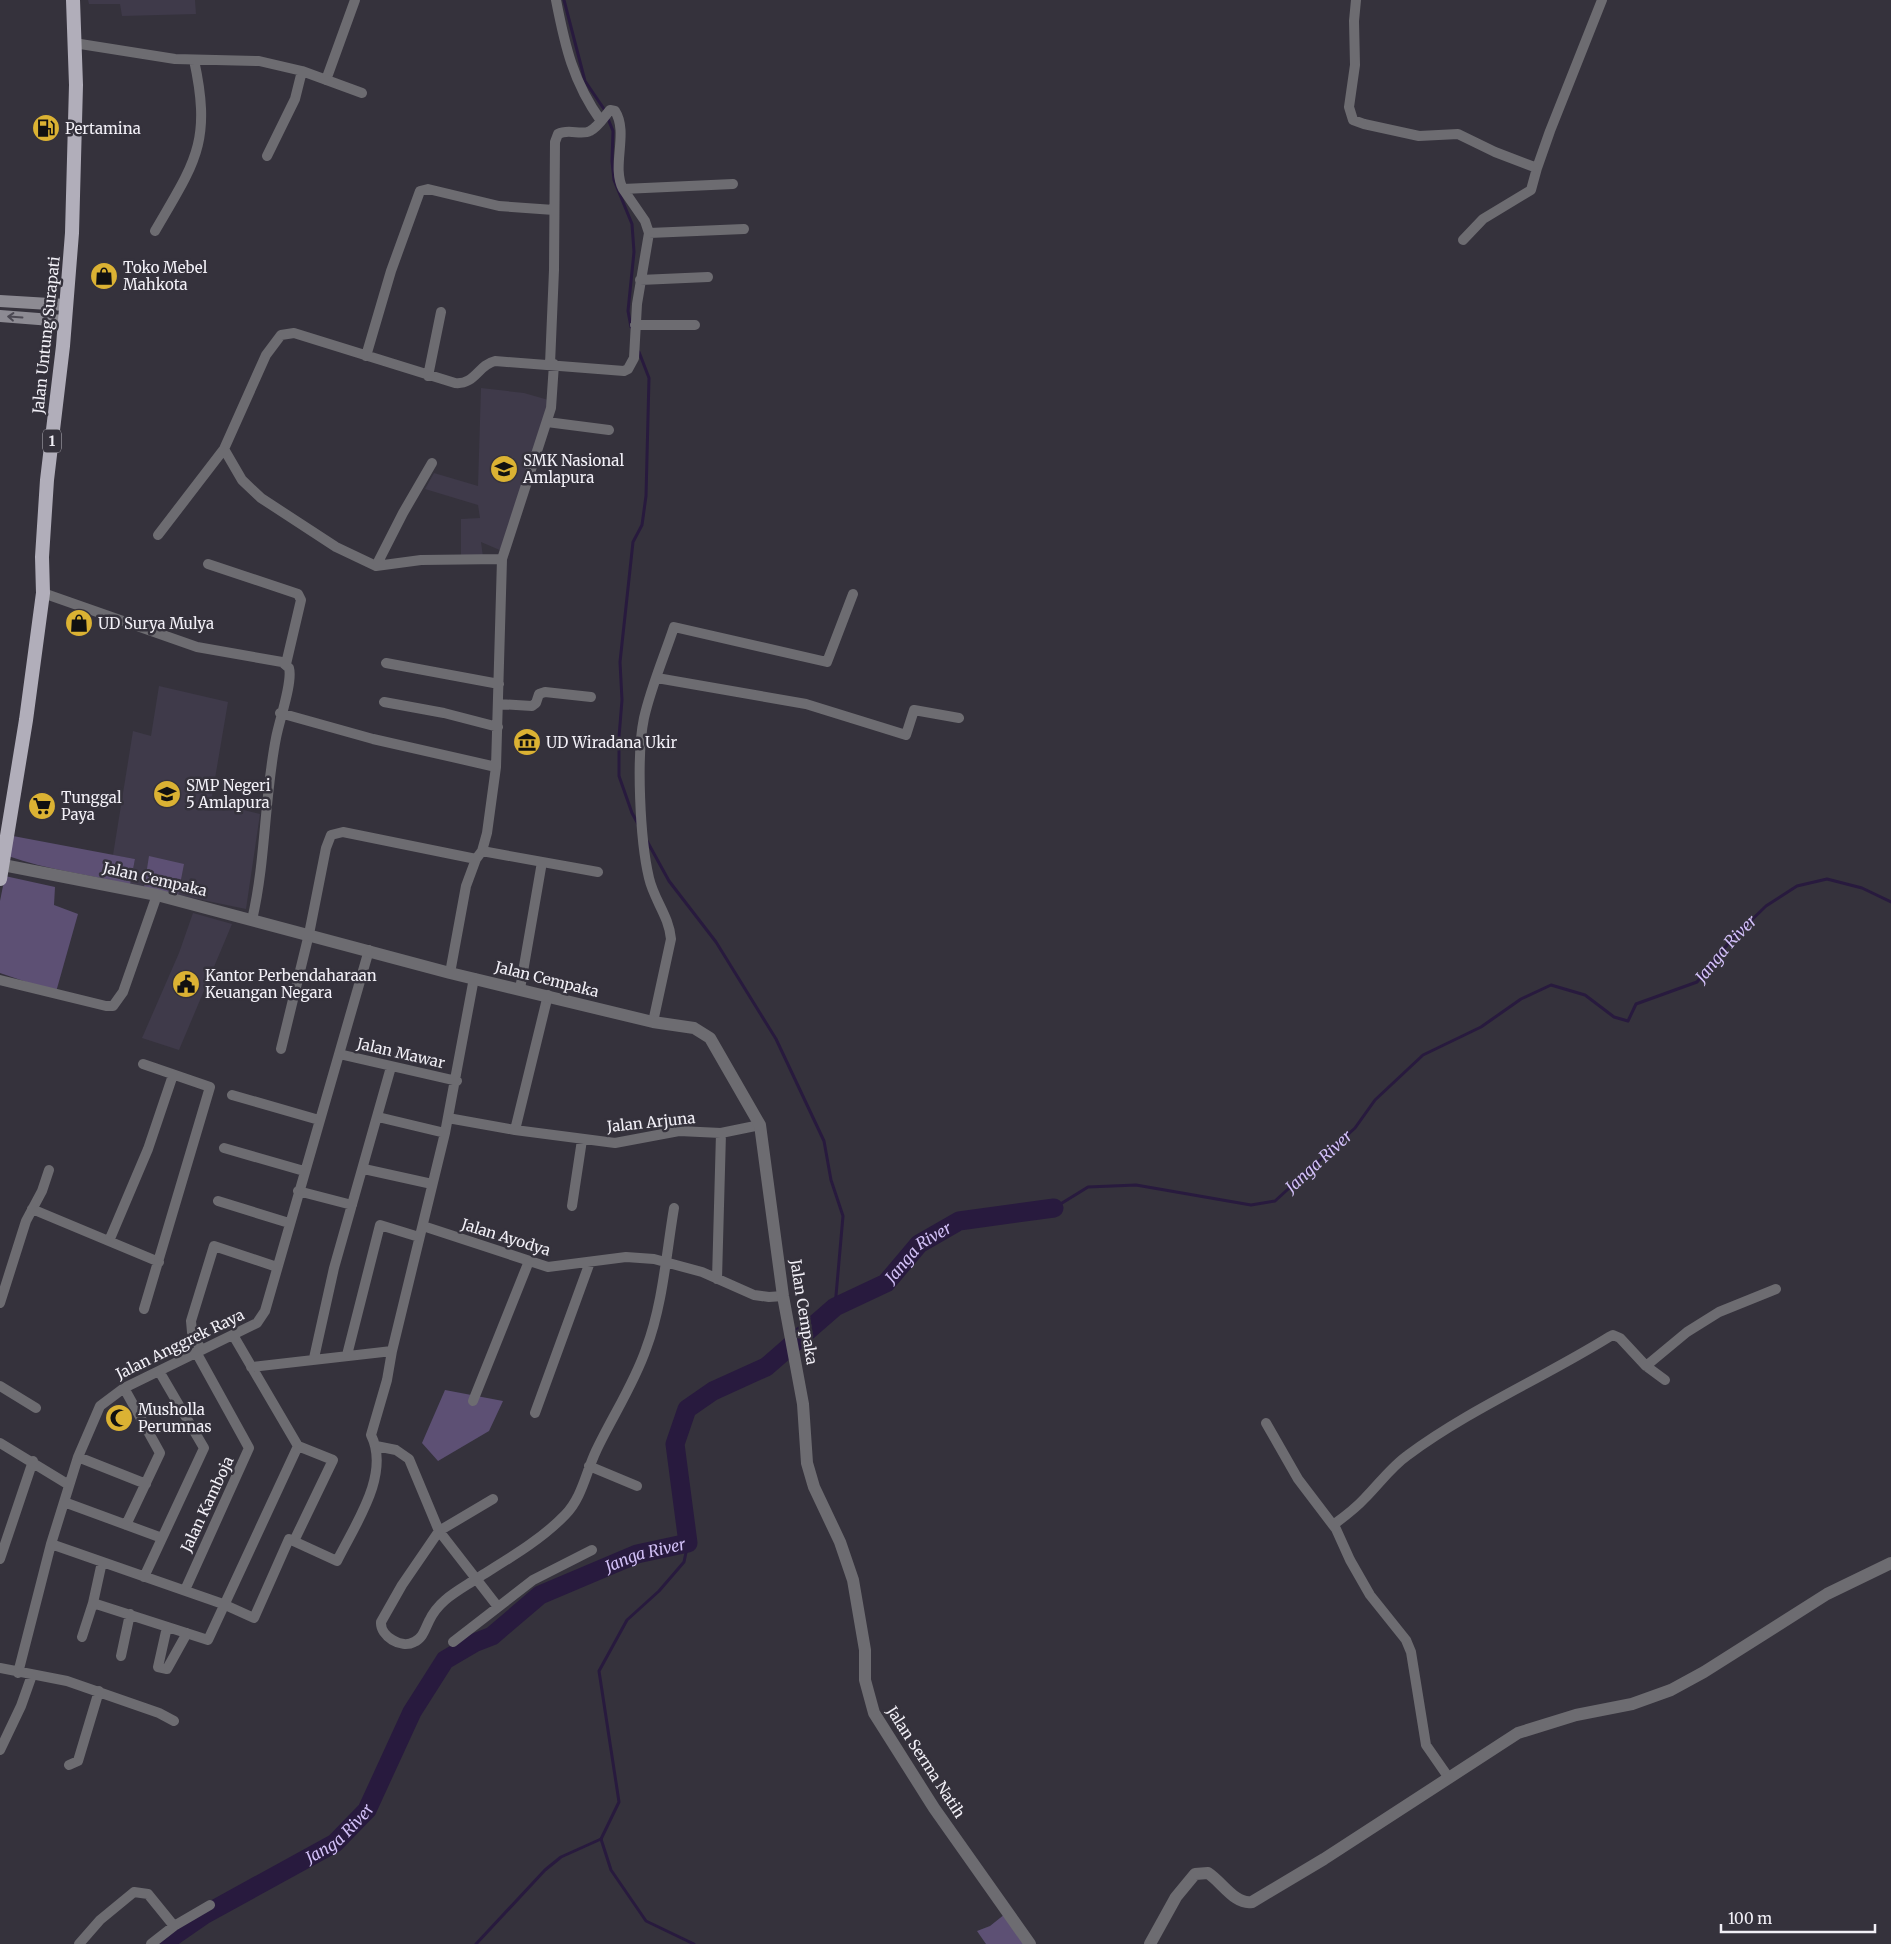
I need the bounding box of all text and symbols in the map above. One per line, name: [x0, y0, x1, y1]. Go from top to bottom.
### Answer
fuel station icon: Pertamina: [31, 113, 61, 143]
place label: Pertamina: [65, 119, 141, 138]
street label: Jalan Untung Surapati: [28, 255, 64, 416]
place label: Toko Mebel Mahkota: [123, 258, 208, 294]
shop icon: Toko Mebel Mahkota: [89, 261, 119, 291]
one-way arrow: [7, 313, 23, 322]
road number: 1: [43, 430, 61, 452]
place label: SMK Nasional Amlapura: [522, 451, 624, 487]
school or university icon: SMK Nasional Amlapura: [489, 454, 519, 484]
shop icon: UD Surya Mulya: [64, 608, 94, 638]
place label: UD Surya Mulya: [98, 614, 214, 633]
museum icon: UD Wiradana Ukir: [512, 727, 542, 757]
place label: UD Wiradana Ukir: [546, 733, 678, 752]
place label: SMP Negeri 5 Amlapura: [186, 776, 271, 812]
school or university icon: SMP Negeri 5 Amlapura: [152, 779, 182, 809]
place label: Tunggal Paya: [61, 788, 122, 824]
supermarket icon: Tunggal Paya: [27, 791, 57, 821]
street label: Jalan Cempaka: [100, 858, 209, 900]
water label: Janga River: [1690, 910, 1761, 988]
street label: Jalan Cempaka: [492, 957, 601, 1001]
place label: Kantor Perbendaharaan Keuangan Negara: [205, 966, 377, 1002]
public building icon: Kantor Perbendaharaan Keuangan Negara: [171, 969, 201, 999]
street label: Jalan Mawar: [354, 1033, 447, 1072]
street label: Jalan Arjuna: [605, 1108, 696, 1136]
water label: Janga River: [1280, 1126, 1356, 1198]
street label: Jalan Ayodya: [458, 1214, 553, 1260]
water label: Janga River: [879, 1217, 955, 1288]
street label: Jalan Cempaka: [786, 1257, 822, 1366]
street label: Jalan Anggrek Raya: [112, 1305, 247, 1384]
place label: Musholla Perumnas: [138, 1400, 212, 1436]
mosque icon: Musholla Perumnas: [104, 1403, 134, 1433]
street label: Jalan Kamboja: [176, 1453, 237, 1556]
water label: Janga River: [600, 1534, 688, 1577]
street label: Jalan Serma Natih: [882, 1702, 969, 1822]
water label: Janga River: [300, 1801, 378, 1868]
scale bar: [1721, 1902, 1875, 1934]
text: 100 m: [1728, 1909, 1772, 1928]

